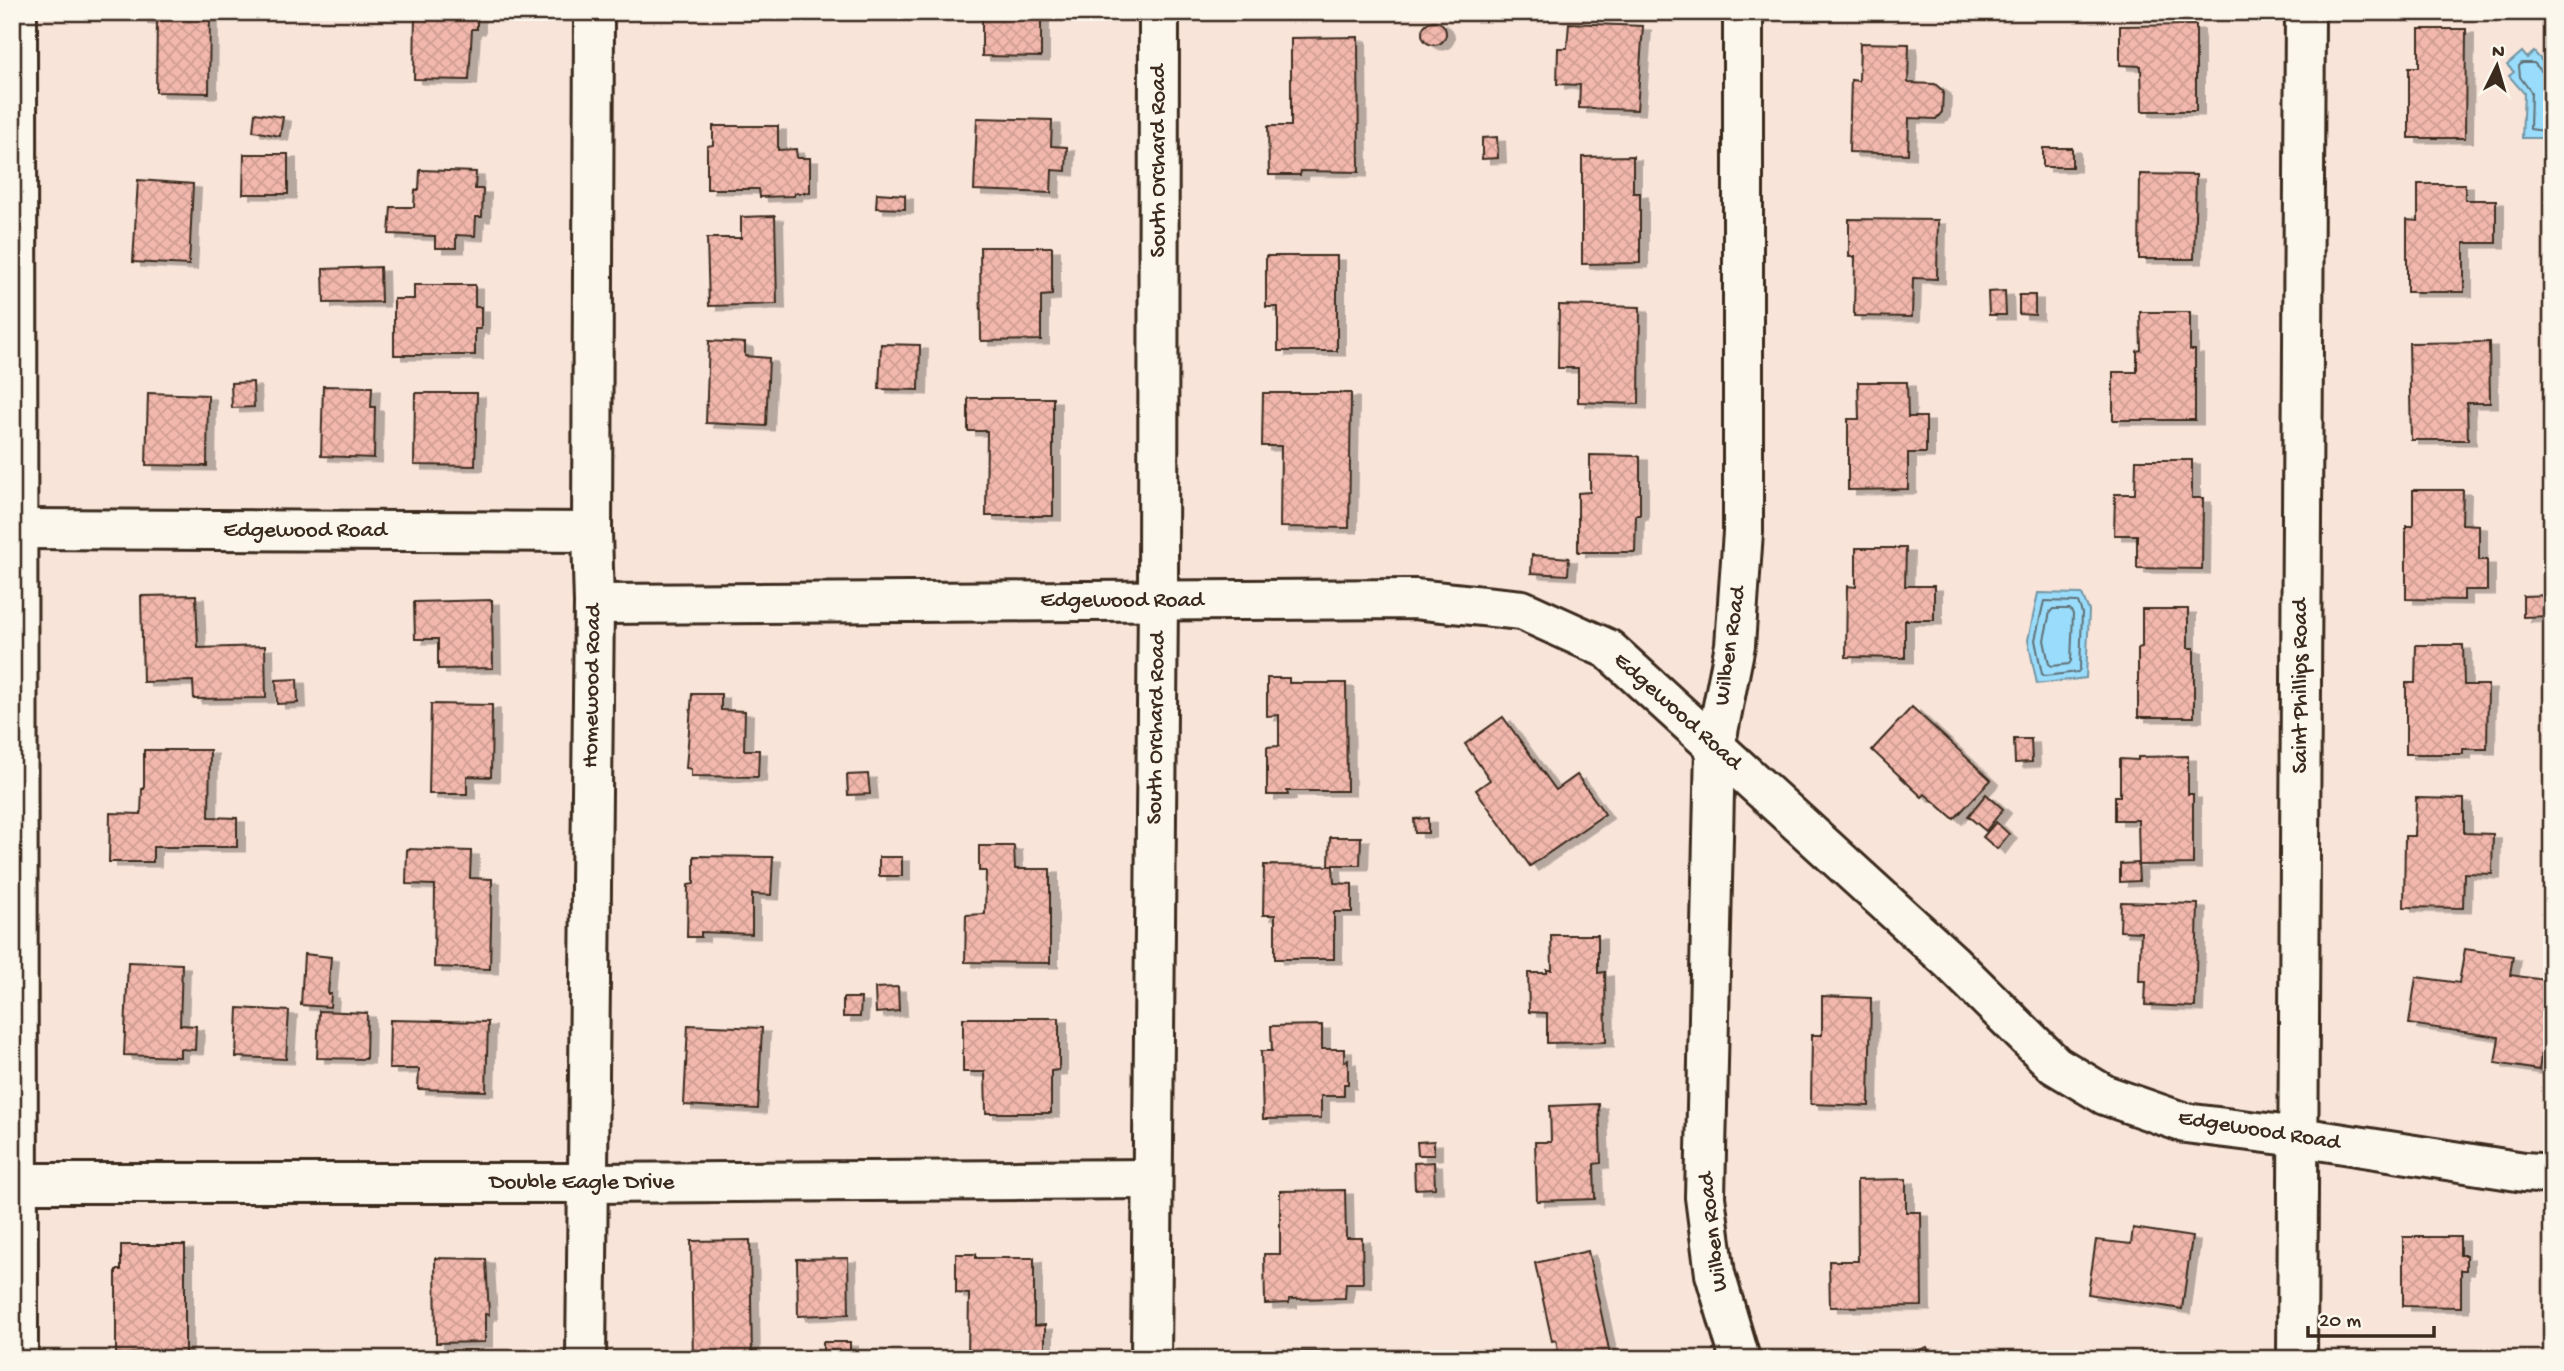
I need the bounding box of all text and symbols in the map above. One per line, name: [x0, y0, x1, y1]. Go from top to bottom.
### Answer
north arrow: [2462, 32, 2532, 102]
text: N: [2491, 41, 2505, 65]
street label: South Orchard Road: [1146, 63, 1173, 257]
street label: Edgewood Road: [223, 518, 388, 545]
street label: Wilben Road: [1709, 583, 1753, 707]
street label: Edgewood Road: [1040, 588, 1205, 615]
street label: Saint Phillips Road: [2288, 597, 2315, 773]
street label: Homewood Road: [578, 602, 608, 768]
street label: South Orchard Road: [1142, 630, 1172, 825]
street label: Edgewood Road: [1607, 647, 1748, 778]
street label: Edgewood Road: [2176, 1105, 2343, 1157]
street label: Wilben Road: [1693, 1169, 1735, 1293]
street label: Double Eagle Drive: [488, 1170, 676, 1197]
scale bar: [2308, 1294, 2434, 1338]
text: 20 m: [2319, 1310, 2361, 1335]

